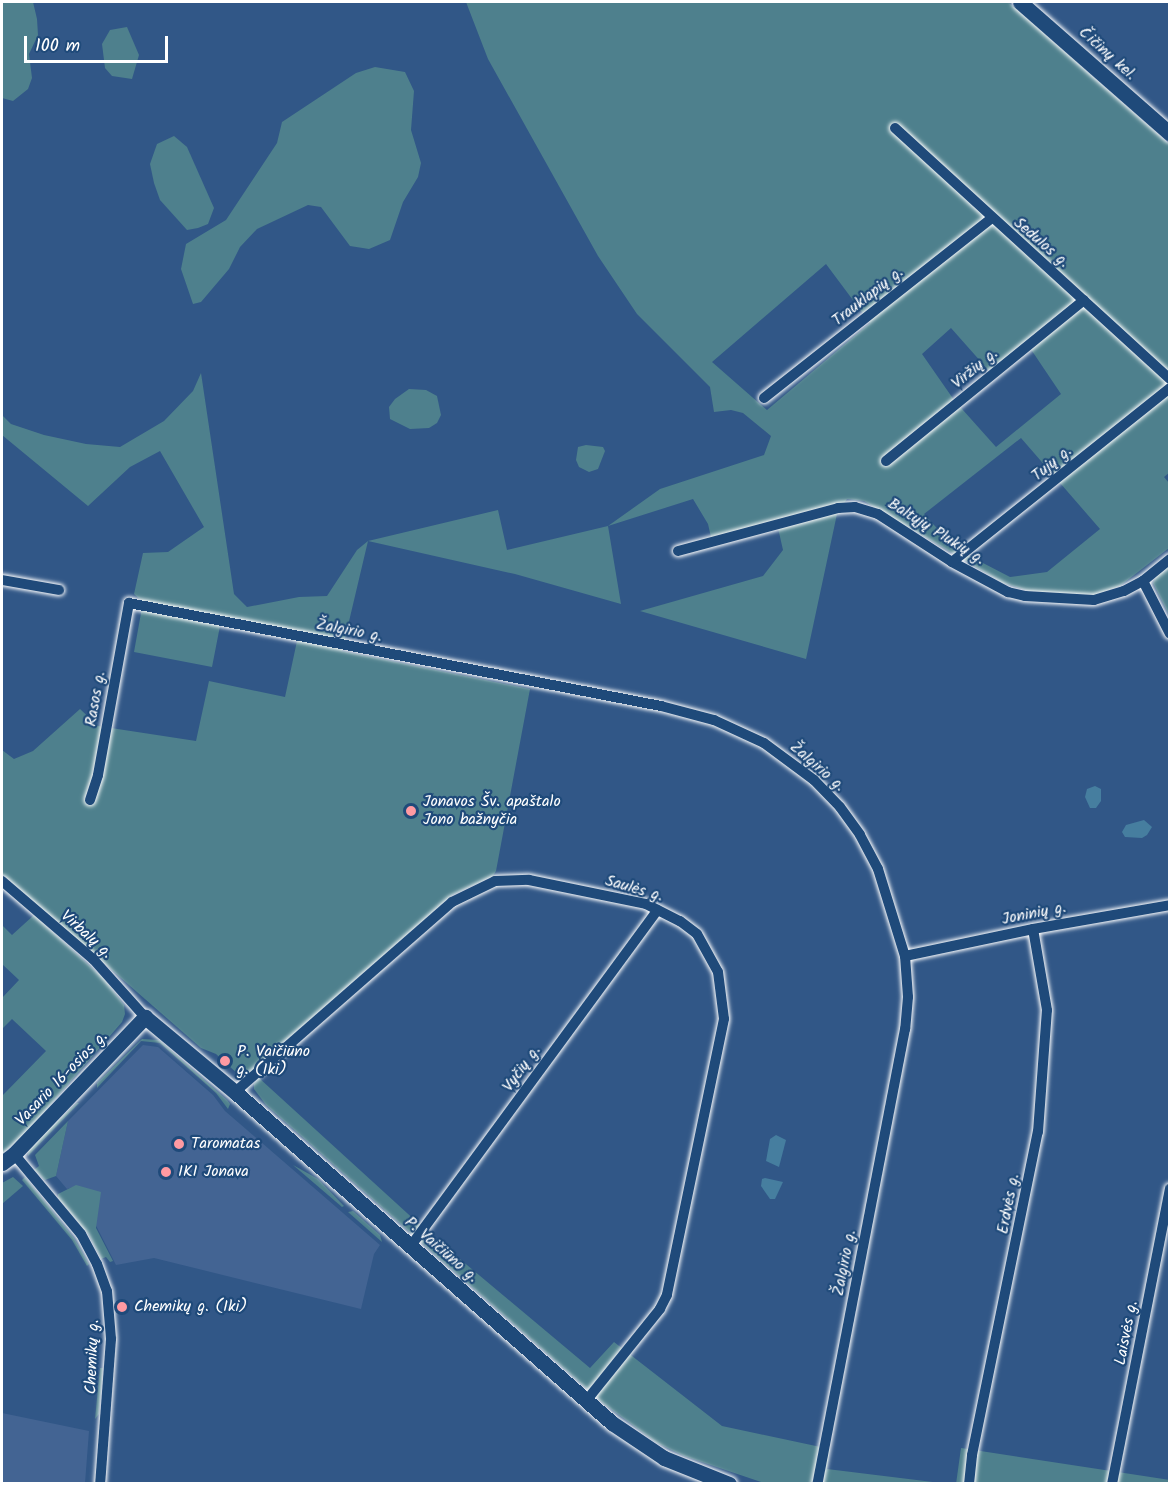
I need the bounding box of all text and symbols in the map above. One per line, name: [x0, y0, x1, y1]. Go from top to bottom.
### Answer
street label: Čičinų kel.: [1074, 23, 1140, 85]
scale bar: [27, 24, 171, 62]
text: 100 m: [35, 32, 80, 61]
street label: Sedulos g.: [1009, 214, 1073, 272]
street label: Trauklapių g.: [829, 263, 907, 331]
street label: Viržių g.: [948, 345, 1002, 393]
street label: Tujų g.: [1028, 442, 1076, 486]
street label: Baltųjų Plukių g.: [884, 495, 988, 569]
street label: Žalgirio g.: [314, 615, 384, 647]
street label: Rasos g.: [82, 670, 110, 728]
street label: Žalgirio g.: [785, 738, 849, 796]
place label: Jonavos Šv. apaštalo Jono bažnyčia: [423, 792, 561, 830]
marker: Jonavos Šv. apaštalo Jono bažnyčia: [404, 804, 418, 818]
street label: Saulės g.: [603, 872, 665, 906]
street label: Joninių g.: [1000, 898, 1068, 930]
street label: Virbalų g.: [56, 907, 116, 963]
street label: Vasario 16-osios g.: [12, 1028, 112, 1130]
place label: P. Vaičiūno g. (Iki): [237, 1042, 310, 1080]
street label: Vyčių g.: [499, 1042, 545, 1096]
marker: P. Vaičiūno g. (Iki): [218, 1054, 232, 1068]
place label: Taromatas: [191, 1134, 260, 1154]
marker: Taromatas: [172, 1137, 186, 1151]
place label: IKI Jonava: [178, 1162, 249, 1182]
marker: IKI Jonava: [159, 1165, 173, 1179]
street label: Erdvės g.: [994, 1172, 1024, 1236]
street label: P. Vaičiūno g.: [400, 1213, 482, 1287]
street label: Žalgirio g.: [829, 1228, 861, 1298]
place label: Chemikų g. (Iki): [134, 1297, 247, 1317]
street label: Laisvės g.: [1111, 1299, 1143, 1367]
marker: Chemikų g. (Iki): [115, 1300, 129, 1314]
street label: Chemikų g.: [82, 1319, 104, 1395]

